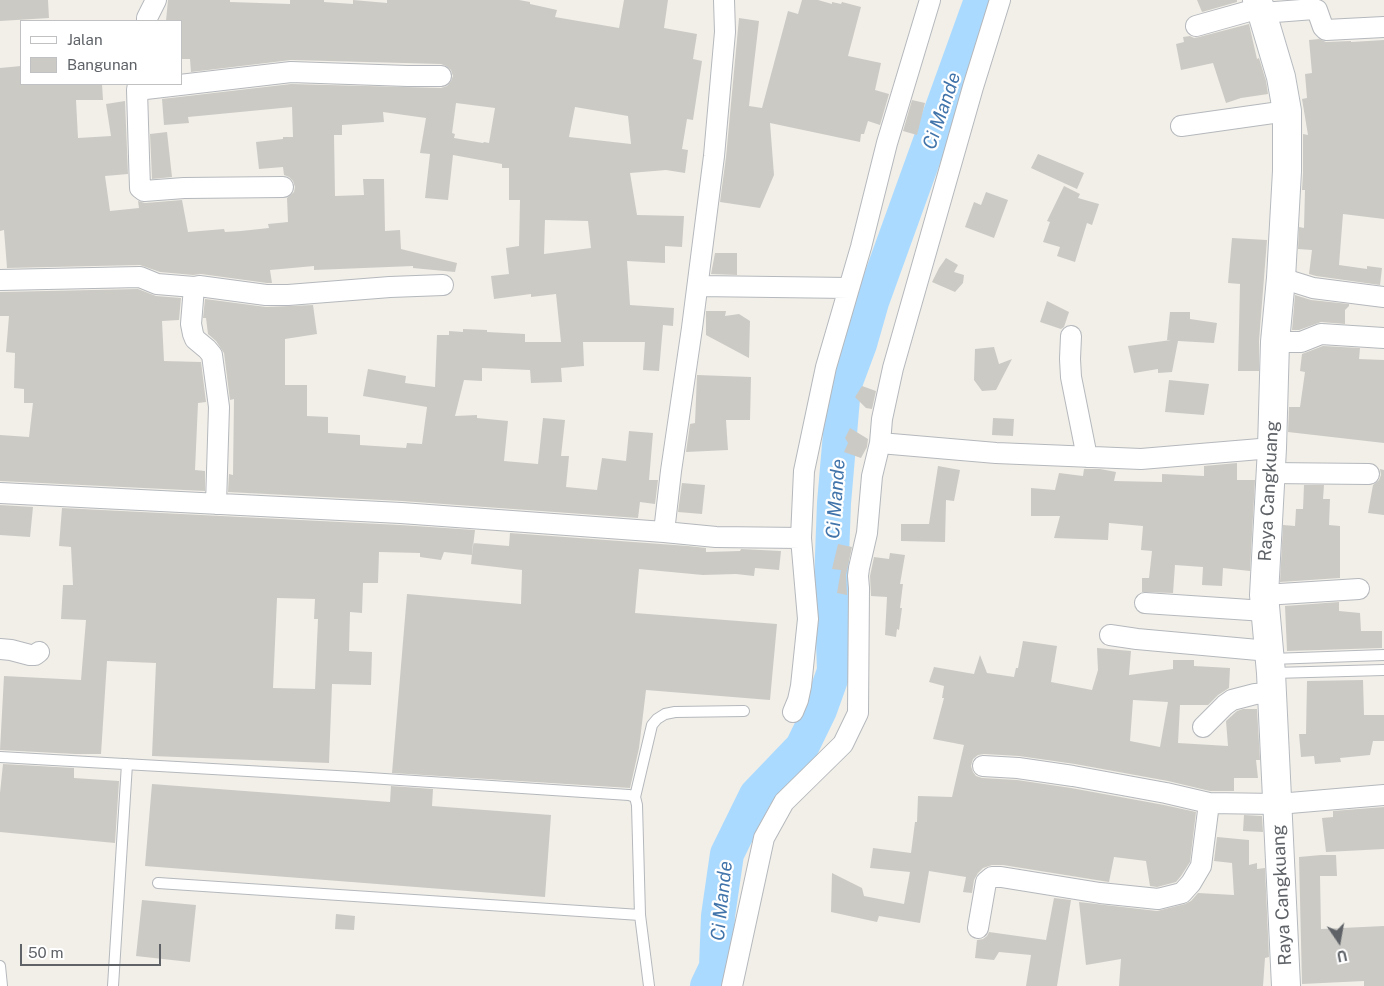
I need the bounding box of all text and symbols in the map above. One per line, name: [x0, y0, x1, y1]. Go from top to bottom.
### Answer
legend: [20, 20, 182, 85]
text: Jalan: [67, 31, 103, 48]
text: Bangunan: [67, 56, 138, 73]
water label: Ci Mande: [918, 69, 966, 153]
street label: Raya Cangkuang: [1255, 420, 1283, 562]
water label: Ci Mande: [822, 458, 850, 540]
street label: Raya Cangkuang: [1268, 824, 1296, 966]
water label: Ci Mande: [706, 860, 738, 942]
north arrow: [1314, 916, 1364, 966]
scale bar: [22, 934, 164, 966]
text: 50 m: [28, 944, 63, 961]
text: U: [1336, 947, 1349, 965]

